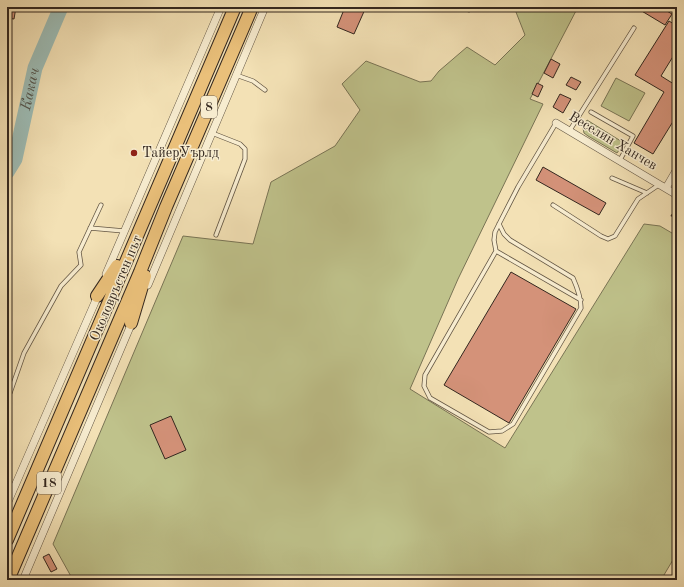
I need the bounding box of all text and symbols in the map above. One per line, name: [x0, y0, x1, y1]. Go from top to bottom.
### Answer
water label: Какач: [18, 66, 42, 113]
road number: 8: [201, 96, 217, 118]
street label: Веселин Ханчев: [567, 109, 660, 173]
place label: ТайерУърлд: [142, 146, 219, 160]
marker: ТайерУърлд: [129, 148, 139, 158]
street label: Околовръстен път: [87, 233, 145, 343]
road number: 18: [37, 472, 61, 494]

